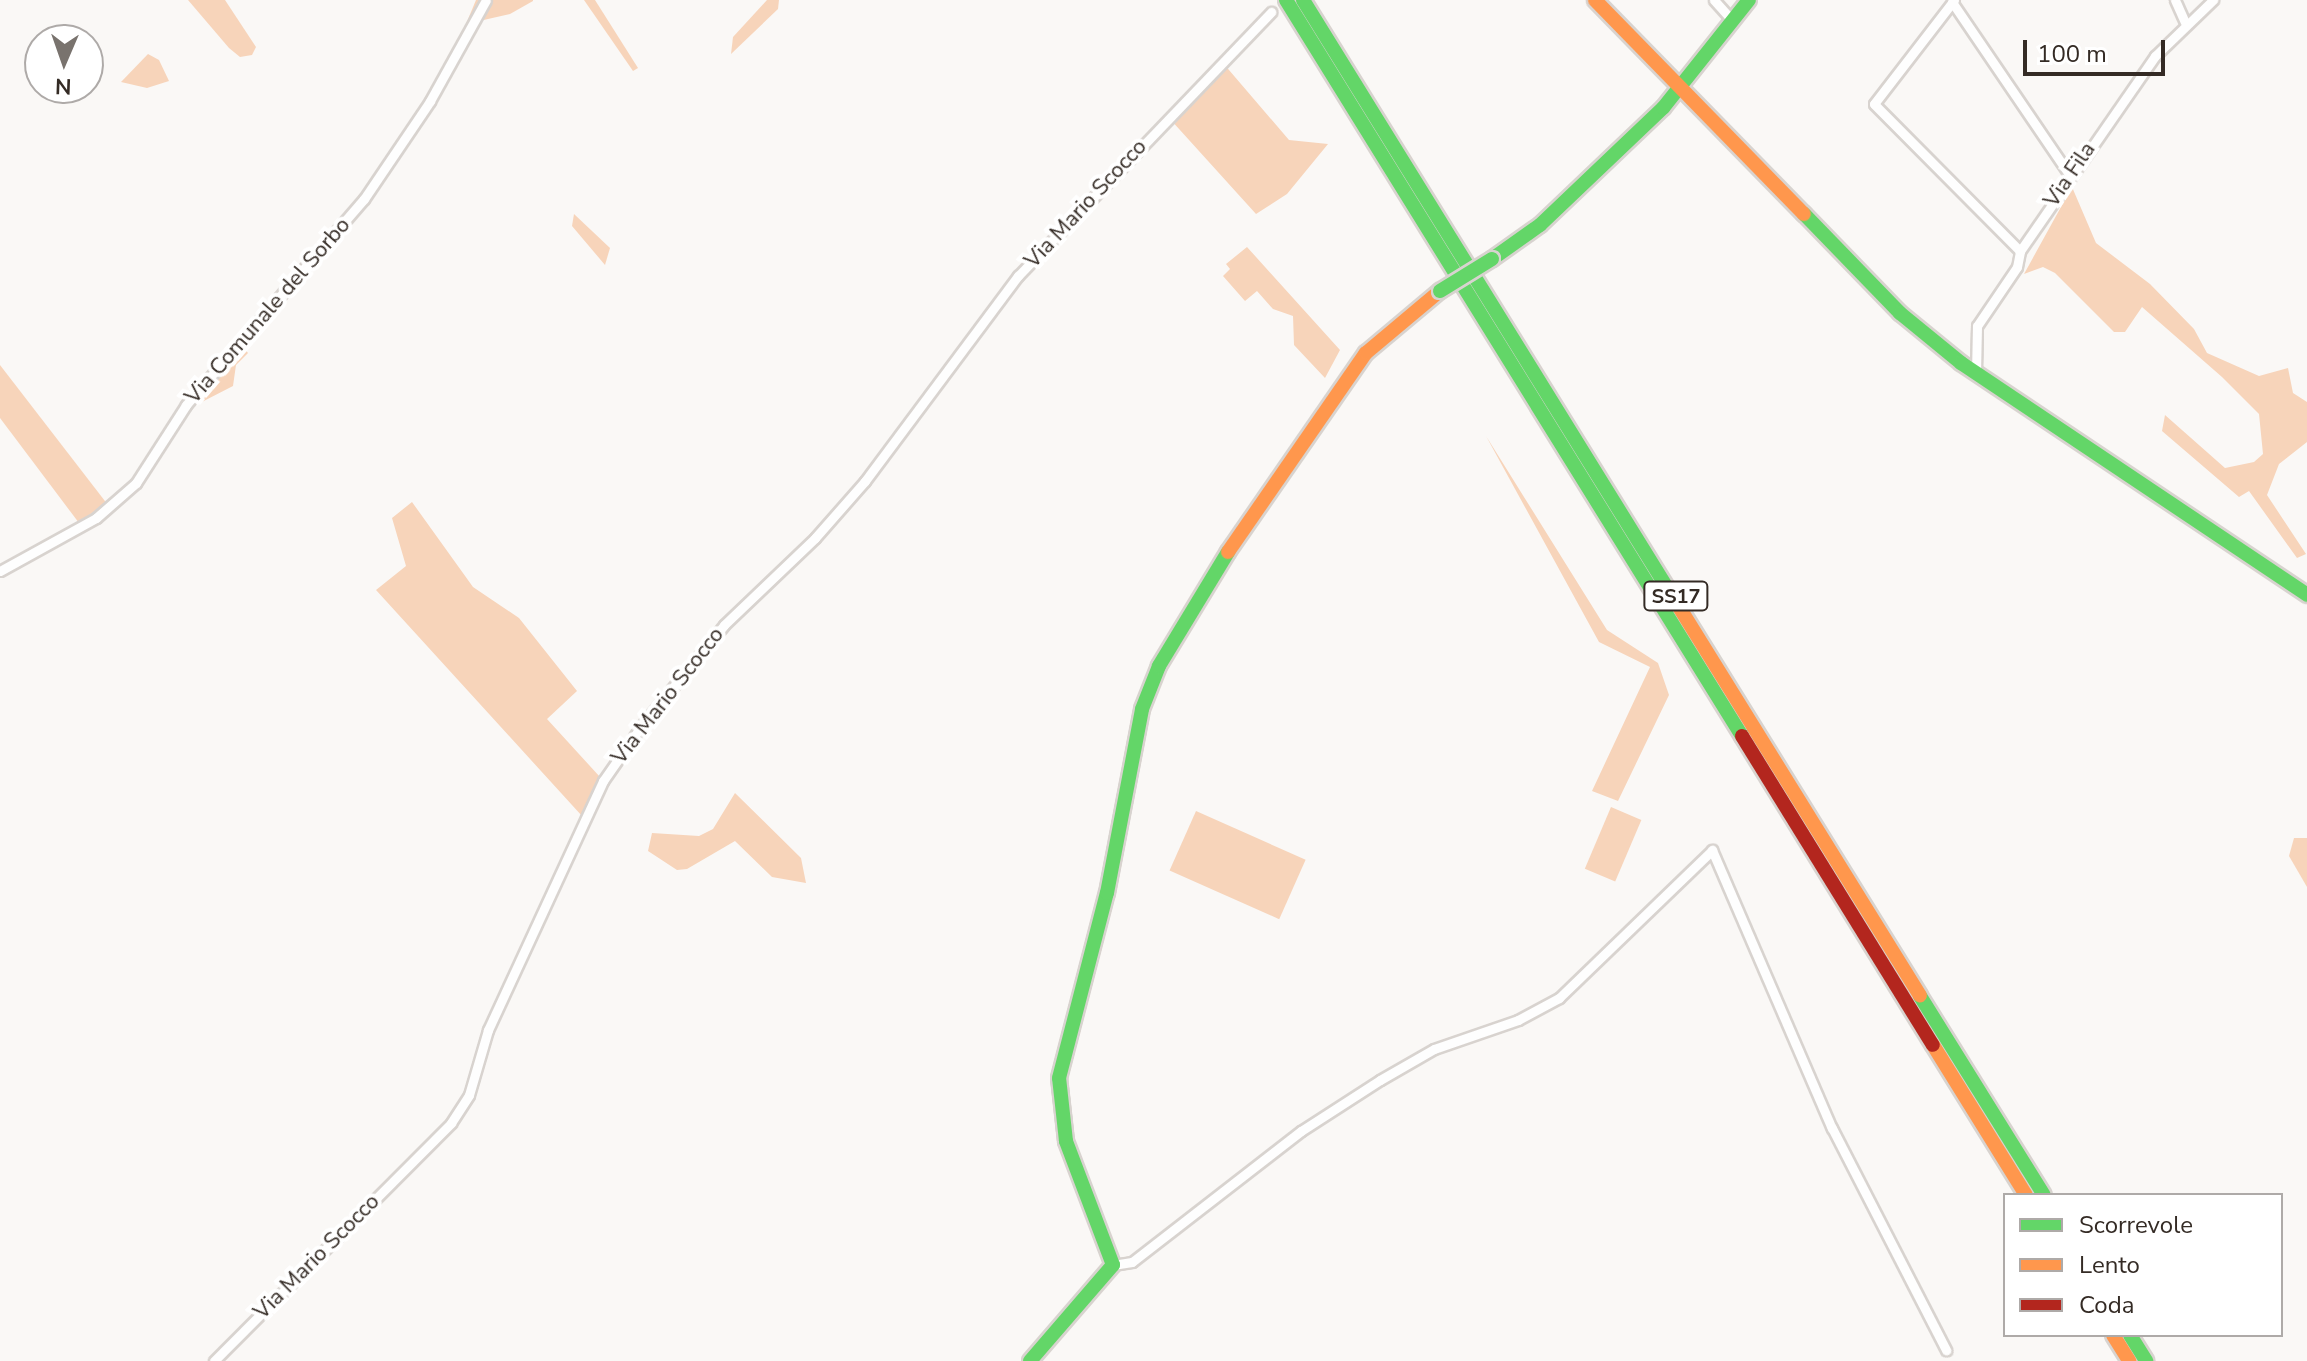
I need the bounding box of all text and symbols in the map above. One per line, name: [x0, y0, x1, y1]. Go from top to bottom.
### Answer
north arrow: [24, 24, 104, 104]
scale bar: [2027, 24, 2169, 74]
text: 100 m: [2037, 38, 2107, 70]
text: N: [54, 71, 72, 101]
street label: Via Mario Scocco: [1019, 134, 1153, 274]
street label: Via Fila: [2039, 137, 2101, 213]
street label: Via Comunale del Sorbo: [180, 212, 356, 410]
road number: SS17: [1642, 580, 1710, 612]
street label: Via Mario Scocco: [606, 622, 730, 770]
street label: Via Mario Scocco: [249, 1189, 385, 1325]
legend: [2003, 1193, 2283, 1337]
text: Scorrevole: [2079, 1209, 2193, 1241]
text: Lento: [2079, 1249, 2140, 1281]
text: Coda: [2079, 1289, 2134, 1321]

